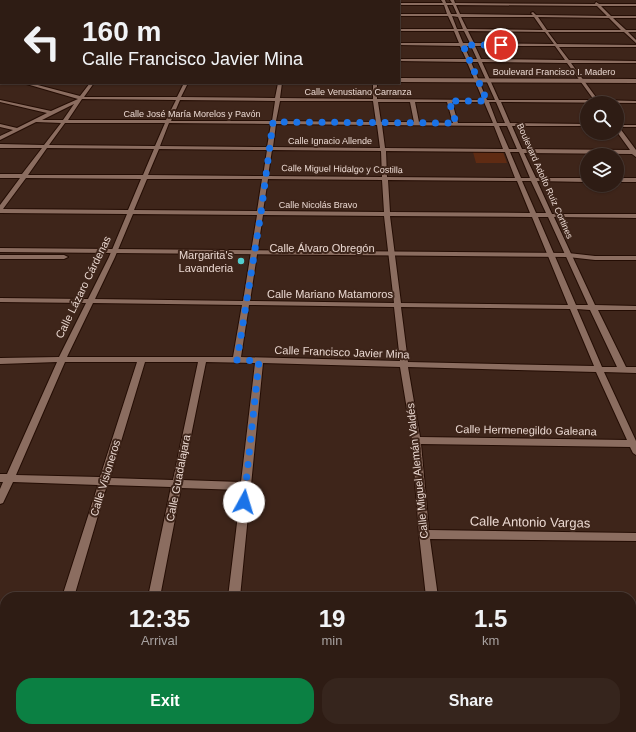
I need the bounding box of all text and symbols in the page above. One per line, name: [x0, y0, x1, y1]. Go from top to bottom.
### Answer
icon: left: [16, 16, 68, 68]
text: 160 m: [82, 16, 161, 47]
pin: [484, 28, 518, 62]
icon: arrive: [490, 34, 512, 56]
text: Calle Francisco Javier Mina: [82, 49, 303, 69]
street label: Boulevard Francisco I. Madero: [493, 67, 615, 77]
street label: Calle Venustiano Carranza: [304, 87, 412, 97]
map controls: [580, 96, 624, 192]
button: search: [580, 96, 624, 140]
street label: Calle José María Morelos y Pavón: [123, 109, 261, 119]
street label: Boulevard Adolfo Ruíz Cortines: [515, 122, 575, 241]
street label: Calle Ignacio Allende: [288, 136, 372, 146]
button: layers: [580, 148, 624, 192]
street label: Calle Miguel Hidalgo y Costilla: [281, 163, 403, 175]
street label: Calle Nicolás Bravo: [279, 200, 357, 210]
street label: Calle Lázaro Cárdenas: [53, 233, 113, 340]
street label: Calle Álvaro Obregón: [269, 242, 375, 254]
place label: Margarita's Lavanderia: [179, 249, 234, 274]
marker: Margarita's Lavanderia: [236, 256, 246, 266]
street label: Calle Mariano Matamoros: [267, 288, 393, 300]
street label: Calle Francisco Javier Mina: [274, 344, 411, 360]
street label: Calle Miguel Alemán Valdés: [404, 402, 430, 539]
street label: Calle Hermenegildo Galeana: [455, 423, 598, 437]
street label: Calle Guadalajara: [164, 433, 192, 522]
street label: Calle Visioneros: [88, 438, 122, 518]
position arrow: [223, 481, 265, 523]
street label: Calle Antonio Vargas: [470, 513, 591, 531]
text: 12:35: [129, 605, 190, 632]
text: 19: [319, 605, 345, 632]
text: 1.5: [474, 605, 507, 632]
text: Arrival: [141, 633, 178, 648]
text: min: [322, 633, 342, 648]
text: km: [482, 633, 499, 648]
button: Exit: [16, 678, 314, 724]
button: Share: [322, 678, 620, 724]

